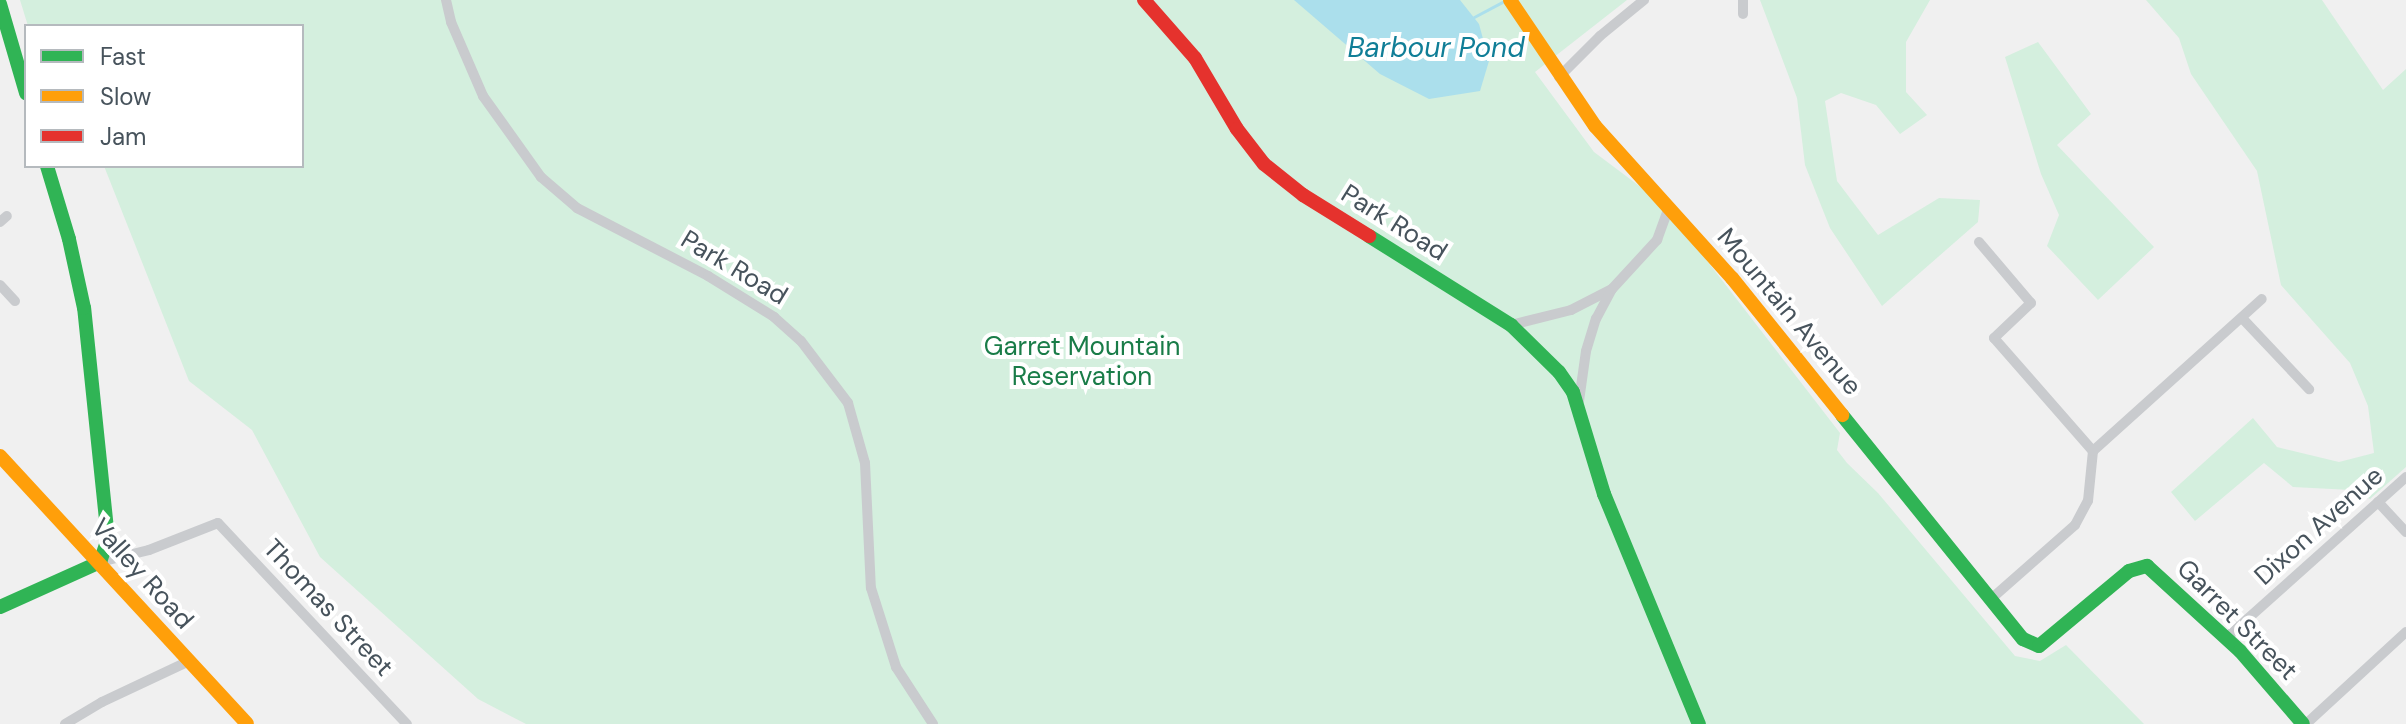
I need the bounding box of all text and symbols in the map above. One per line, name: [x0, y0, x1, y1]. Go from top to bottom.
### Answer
legend: [24, 24, 304, 168]
water label: Barbour Pond: [1347, 31, 1525, 65]
text: Fast: [100, 41, 146, 72]
text: Slow: [100, 81, 151, 112]
text: Jam: [100, 121, 146, 152]
street label: Park Road: [1335, 178, 1453, 268]
street label: Mountain Avenue: [1710, 222, 1868, 402]
street label: Park Road: [675, 224, 793, 312]
park label: Garret Mountain Reservation: [984, 331, 1180, 392]
street label: Dixon Avenue: [2248, 460, 2390, 592]
street label: Valley Road: [84, 512, 200, 636]
street label: Thomas Street: [257, 533, 399, 683]
street label: Garret Street: [2170, 553, 2304, 687]

